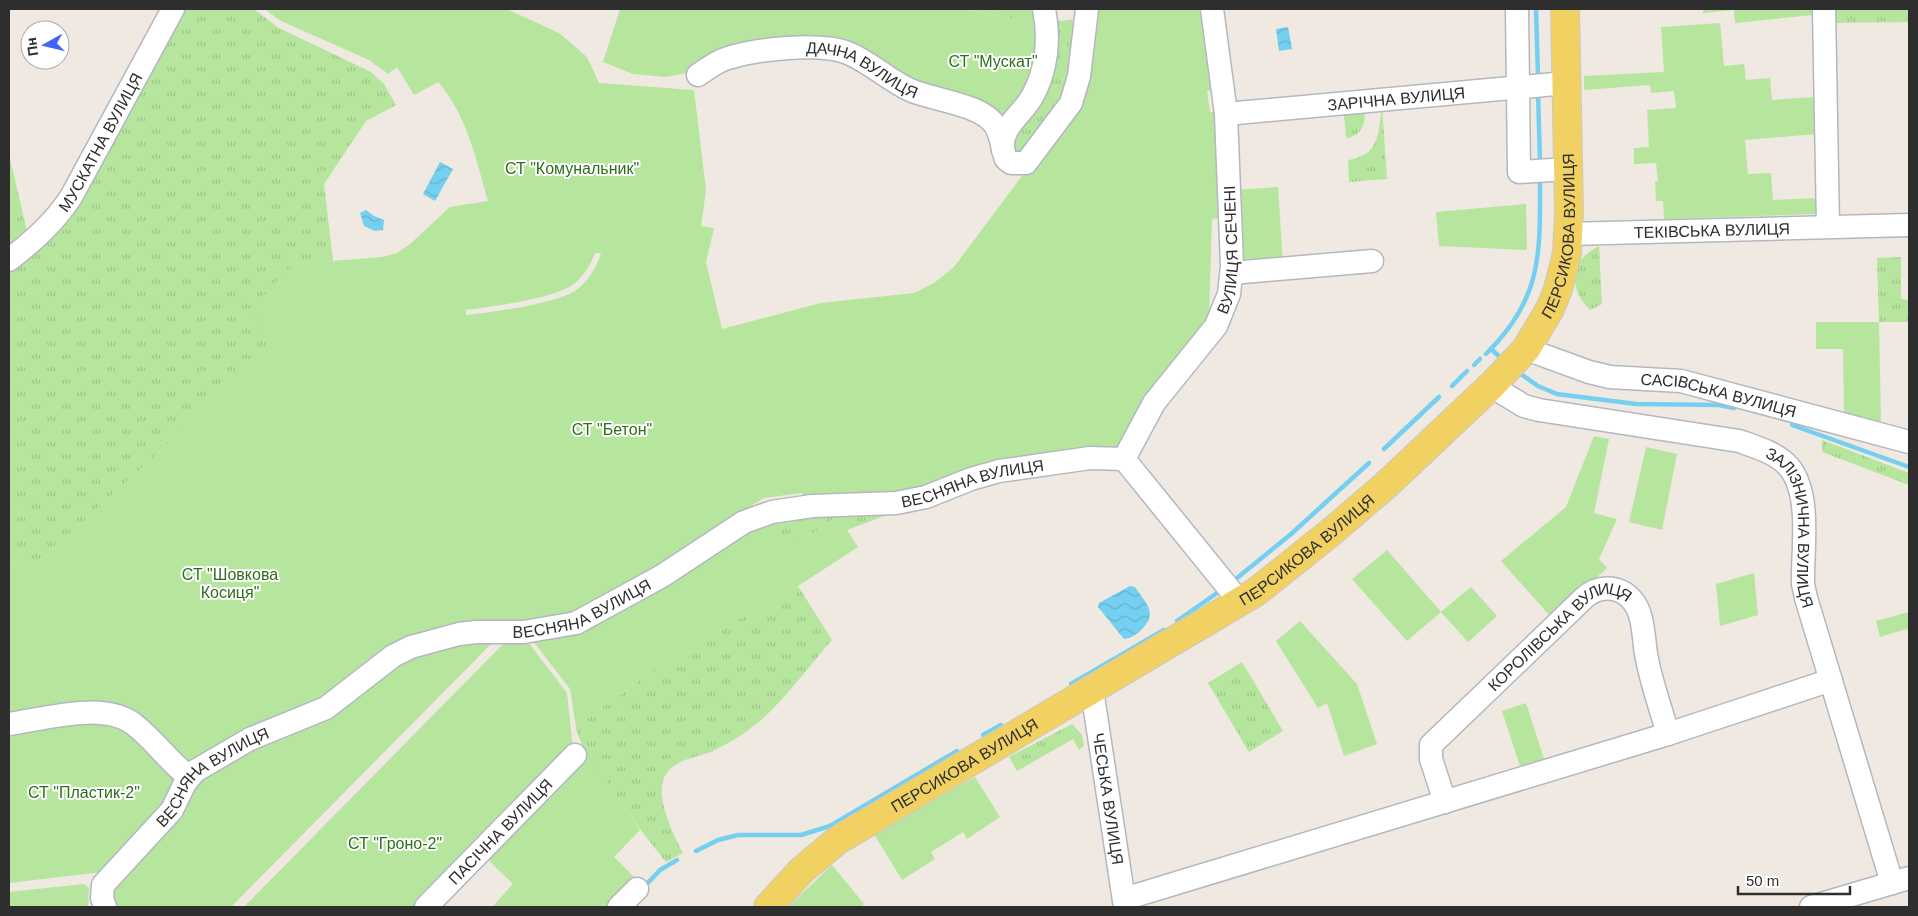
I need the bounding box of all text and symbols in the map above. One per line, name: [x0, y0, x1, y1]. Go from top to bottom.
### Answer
north arrow: [20, 20, 70, 70]
text: Пн: [23, 37, 41, 57]
street label: ДАЧНА ВУЛИЦЯ: [806, 39, 920, 101]
park label: СТ "Мускат": [948, 53, 1038, 70]
street label: МУСКАТНА ВУЛИЦЯ: [56, 70, 146, 215]
street label: ЗАРІЧНА ВУЛИЦЯ: [1327, 84, 1466, 114]
street label: ПЕРСИКОВА ВУЛИЦЯ: [1538, 153, 1578, 322]
park label: СТ "Комунальник": [505, 160, 639, 177]
street label: ВУЛИЦЯ СЕЧЕНІ: [1214, 185, 1241, 316]
street label: ТЕКІВСЬКА ВУЛИЦЯ: [1634, 220, 1790, 241]
street label: САСІВСЬКА ВУЛИЦЯ: [1640, 371, 1798, 420]
park label: СТ "Бетон": [572, 421, 652, 438]
street label: ЗАЛІЗНИЧНА ВУЛИЦЯ: [1763, 444, 1816, 610]
street label: ВЕСНЯНА ВУЛИЦЯ: [900, 457, 1045, 511]
street label: ПЕРСИКОВА ВУЛИЦЯ: [1236, 491, 1378, 609]
park label: СТ "Шовкова Косиця": [182, 566, 278, 601]
street label: ВЕСНЯНА ВУЛИЦЯ: [513, 576, 654, 641]
street label: КОРОЛІВСЬКА ВУЛИЦЯ: [1485, 580, 1635, 694]
street label: ПЕРСИКОВА ВУЛИЦЯ: [888, 715, 1041, 816]
street label: ВЕСНЯНА ВУЛИЦЯ: [153, 724, 271, 830]
street label: ЧЕСЬКА ВУЛИЦЯ: [1090, 732, 1126, 866]
street label: ПАСІЧНА ВУЛИЦЯ: [445, 776, 556, 888]
park label: СТ "Пластик-2": [28, 784, 140, 801]
park label: СТ "Гроно-2": [348, 835, 442, 852]
scale bar: [1738, 864, 1850, 896]
text: 50 m: [1746, 872, 1779, 889]

